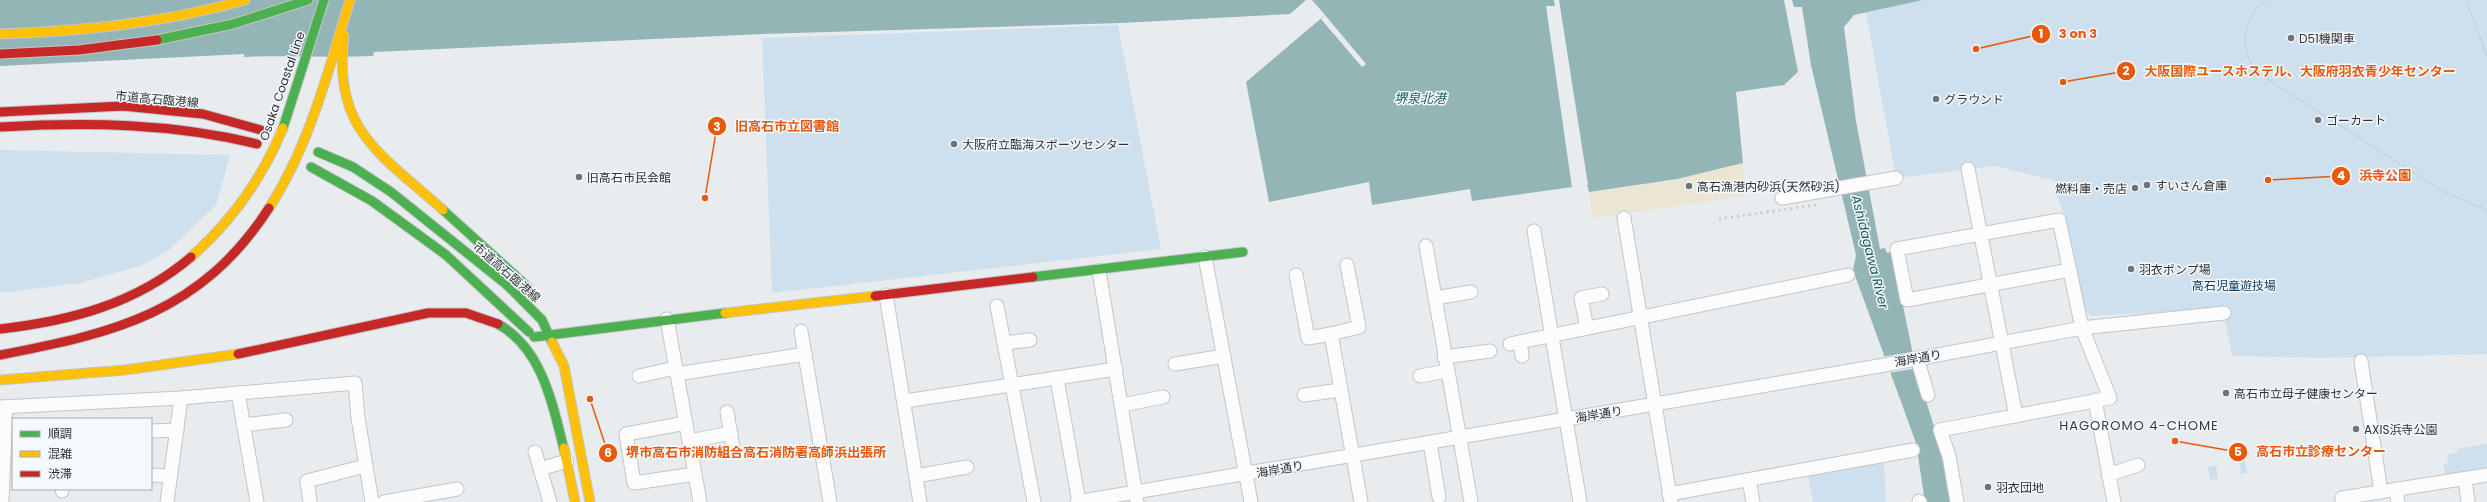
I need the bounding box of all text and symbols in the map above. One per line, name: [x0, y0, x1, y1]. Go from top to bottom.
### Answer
callout: 3 on 3: [2031, 21, 2105, 46]
text: 3 on 3: [2059, 24, 2097, 43]
text: 1: [2039, 25, 2043, 42]
street label: Osaka Coastal Line: [255, 29, 309, 143]
place label: D51機関車: [2299, 30, 2355, 47]
marker: D51機関車: [2286, 33, 2296, 43]
callout: 大阪国際ユースホステル、大阪府羽衣青少年センター: [2116, 59, 2464, 84]
text: 2: [2123, 62, 2130, 79]
text: 大阪国際ユースホステル、大阪府羽衣青少年センター: [2144, 62, 2456, 81]
street label: 市道高石臨港線: [114, 87, 200, 111]
water label: 堺泉北港: [1394, 89, 1448, 108]
place label: グラウンド: [1944, 91, 2004, 108]
marker: グラウンド: [1931, 94, 1941, 104]
place label: ゴーカート: [2326, 112, 2386, 129]
callout: 旧高石市立図書館: [707, 114, 847, 139]
marker: ゴーカート: [2313, 115, 2323, 125]
text: 旧高石市立図書館: [735, 117, 839, 136]
text: 3: [713, 118, 721, 135]
place label: 大阪府立臨海スポーツセンター: [962, 136, 1130, 153]
marker: 大阪府立臨海スポーツセンター: [949, 139, 959, 149]
callout: 浜寺公園: [2331, 163, 2419, 188]
text: 浜寺公園: [2359, 166, 2411, 185]
text: 4: [2337, 167, 2345, 184]
place label: 旧高石市民会館: [587, 169, 671, 186]
marker: 旧高石市民会館: [574, 172, 584, 182]
place label: すいさん倉庫: [2155, 177, 2227, 194]
place label: 高石漁港内砂浜(天然砂浜): [1697, 178, 1840, 195]
place label: 燃料庫・売店: [2055, 180, 2127, 197]
marker: すいさん倉庫: [2142, 180, 2152, 190]
marker: 高石漁港内砂浜(天然砂浜): [1684, 181, 1694, 191]
marker: 燃料庫・売店: [2130, 183, 2140, 193]
water label: Ashidagawa River: [1846, 192, 1894, 312]
street label: 市道高石臨港線: [470, 238, 544, 306]
place label: 羽衣ポンプ場: [2139, 261, 2211, 278]
marker: 羽衣ポンプ場: [2126, 264, 2136, 274]
park label: 高石児童遊技場: [2192, 277, 2276, 294]
street label: 海岸通り: [1893, 345, 1943, 371]
place label: 高石市立母子健康センター: [2234, 385, 2378, 402]
marker: 高石市立母子健康センター: [2221, 388, 2231, 398]
street label: 海岸通り: [1574, 402, 1624, 426]
district label: HAGOROMO 4-CHOME: [2059, 416, 2219, 435]
legend: [12, 418, 152, 490]
place label: AXIS浜寺公園: [2364, 421, 2438, 438]
marker: AXIS浜寺公園: [2351, 424, 2361, 434]
text: 順調: [48, 425, 72, 442]
callout: 高石市立診療センター: [2228, 439, 2394, 464]
callout: 堺市高石市消防組合高石消防署高師浜出張所: [598, 440, 894, 465]
text: 高石市立診療センター: [2256, 442, 2386, 461]
text: 堺市高石市消防組合高石消防署高師浜出張所: [626, 443, 886, 462]
text: 5: [2234, 443, 2242, 460]
text: 6: [604, 444, 612, 461]
text: 混雑: [48, 445, 72, 462]
street label: 海岸通り: [1255, 456, 1305, 482]
text: 渋滞: [48, 465, 72, 482]
place label: 羽衣団地: [1996, 479, 2044, 496]
marker: 羽衣団地: [1983, 482, 1993, 492]

